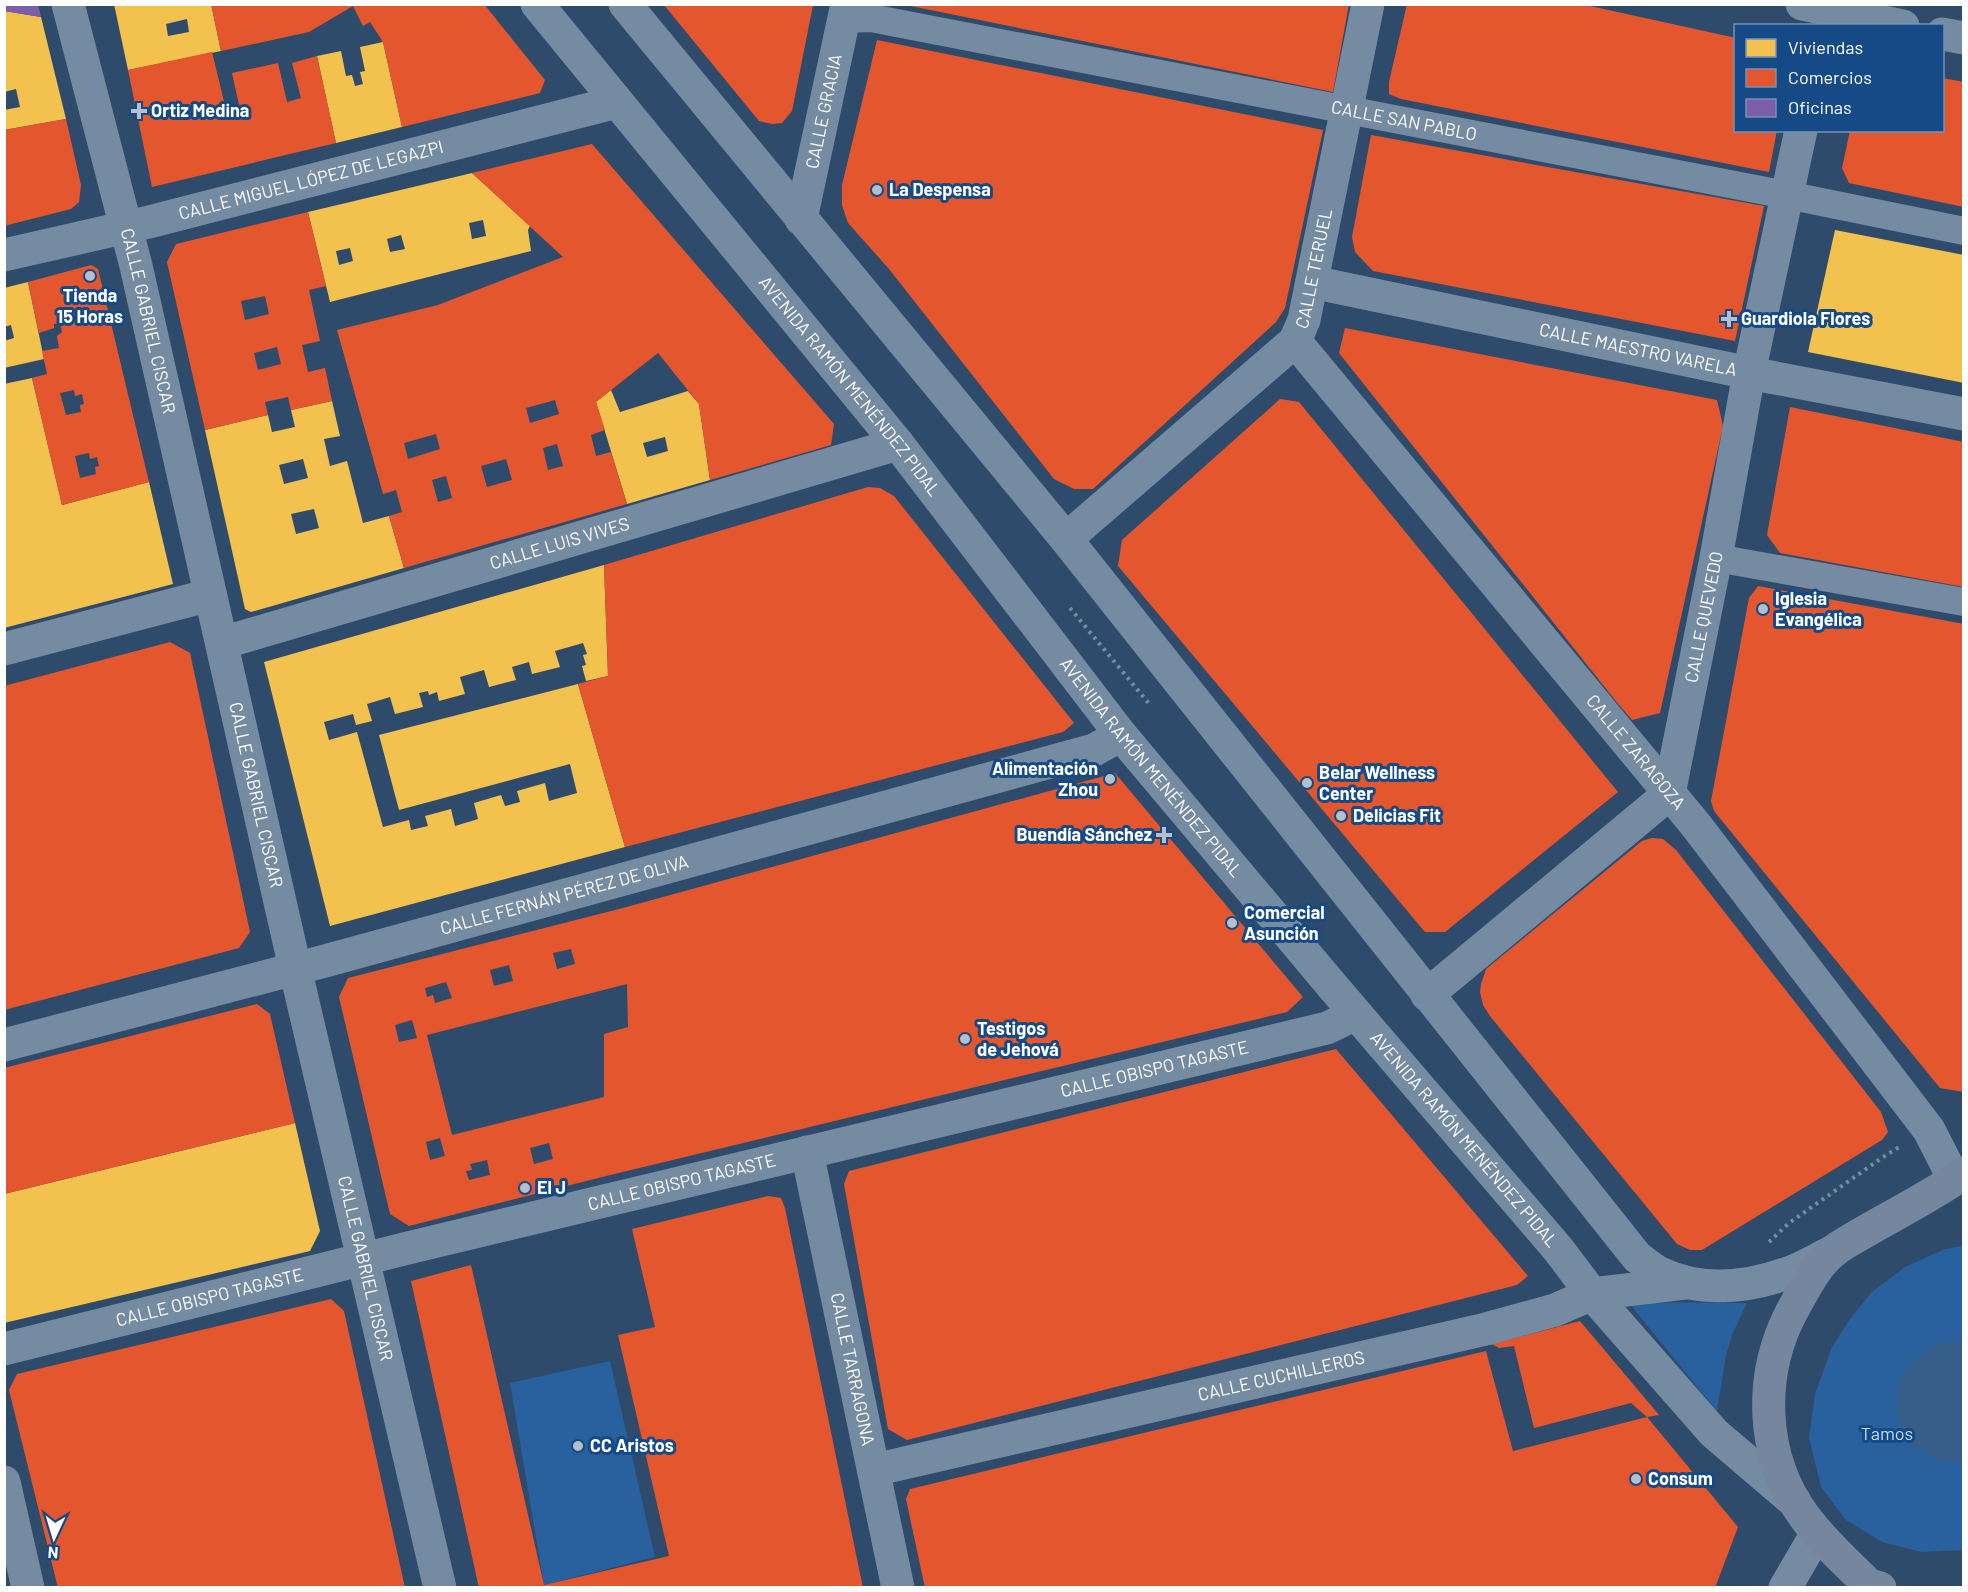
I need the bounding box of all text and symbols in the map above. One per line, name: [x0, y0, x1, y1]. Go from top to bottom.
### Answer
legend: [1734, 24, 1944, 132]
text: Viviendas: [1788, 36, 1863, 58]
street label: CALLE GRACIA: [800, 52, 846, 171]
text: Comercios: [1788, 66, 1872, 88]
street label: CALLE SAN PABLO: [1330, 95, 1479, 145]
text: Oficinas: [1788, 96, 1852, 118]
place label: Ortiz Medina: [151, 99, 249, 121]
marker: Ortiz Medina: [132, 104, 146, 118]
street label: CALLE MIGUEL LÓPEZ DE LEGAZPI: [176, 135, 446, 224]
place label: La Despensa: [889, 178, 991, 200]
marker: La Despensa: [870, 183, 884, 197]
street label: CALLE TERUEL: [1290, 207, 1336, 332]
street label: CALLE GABRIEL CISCAR: [117, 226, 181, 416]
marker: Tienda 15 Horas: [83, 269, 97, 283]
street label: AVENIDA RAMÓN MENÉNDEZ PIDAL: [755, 271, 946, 500]
place label: Tienda 15 Horas: [57, 284, 123, 327]
place label: Guardiola Flores: [1741, 307, 1870, 329]
marker: Guardiola Flores: [1722, 312, 1736, 326]
street label: CALLE MAESTRO VARELA: [1537, 318, 1739, 380]
street label: CALLE LUIS VIVES: [487, 512, 632, 574]
street label: CALLE QUEVEDO: [1679, 549, 1727, 685]
place label: Iglesia Evangélica: [1775, 587, 1862, 630]
marker: Iglesia Evangélica: [1756, 602, 1770, 616]
street label: AVENIDA RAMÓN MENÉNDEZ PIDAL: [1056, 653, 1248, 881]
street label: CALLE ZARAGOZA: [1582, 689, 1691, 814]
street label: CALLE GABRIEL CISCAR: [225, 700, 288, 890]
place label: Alimentación Zhou: [992, 757, 1098, 800]
place label: Belar Wellness Center: [1319, 761, 1435, 804]
marker: Alimentación Zhou: [1103, 772, 1117, 786]
marker: Belar Wellness Center: [1300, 776, 1314, 790]
place label: Delicias Fit: [1353, 804, 1441, 826]
marker: Delicias Fit: [1334, 809, 1348, 823]
place label: Buendía Sánchez: [1016, 823, 1152, 845]
marker: Buendía Sánchez: [1157, 828, 1171, 842]
street label: CALLE FERNÁN PÉREZ DE OLIVA: [438, 850, 691, 939]
place label: Comercial Asunción: [1244, 901, 1325, 944]
marker: Comercial Asunción: [1225, 916, 1239, 930]
place label: Testigos de Jehová: [977, 1017, 1059, 1060]
street label: AVENIDA RAMÓN MENÉNDEZ PIDAL: [1366, 1026, 1563, 1251]
marker: Testigos de Jehová: [958, 1032, 972, 1046]
street label: CALLE OBISPO TAGASTE: [1058, 1035, 1250, 1101]
street label: CALLE OBISPO TAGASTE: [585, 1148, 778, 1215]
street label: CALLE GABRIEL CISCAR: [334, 1173, 399, 1363]
place label: El J: [537, 1176, 566, 1198]
marker: El J: [518, 1181, 532, 1195]
street label: CALLE OBISPO TAGASTE: [113, 1263, 305, 1331]
street label: CALLE TARRAGONA: [827, 1291, 880, 1448]
street label: CALLE CUCHILLEROS: [1195, 1345, 1367, 1405]
park label: Tamos: [1861, 1422, 1913, 1444]
place label: CC Aristos: [590, 1434, 674, 1456]
marker: CC Aristos: [571, 1439, 585, 1453]
place label: Consum: [1648, 1467, 1713, 1489]
marker: Consum: [1629, 1472, 1643, 1486]
north arrow: [24, 1508, 84, 1568]
text: N: [47, 1544, 59, 1563]

